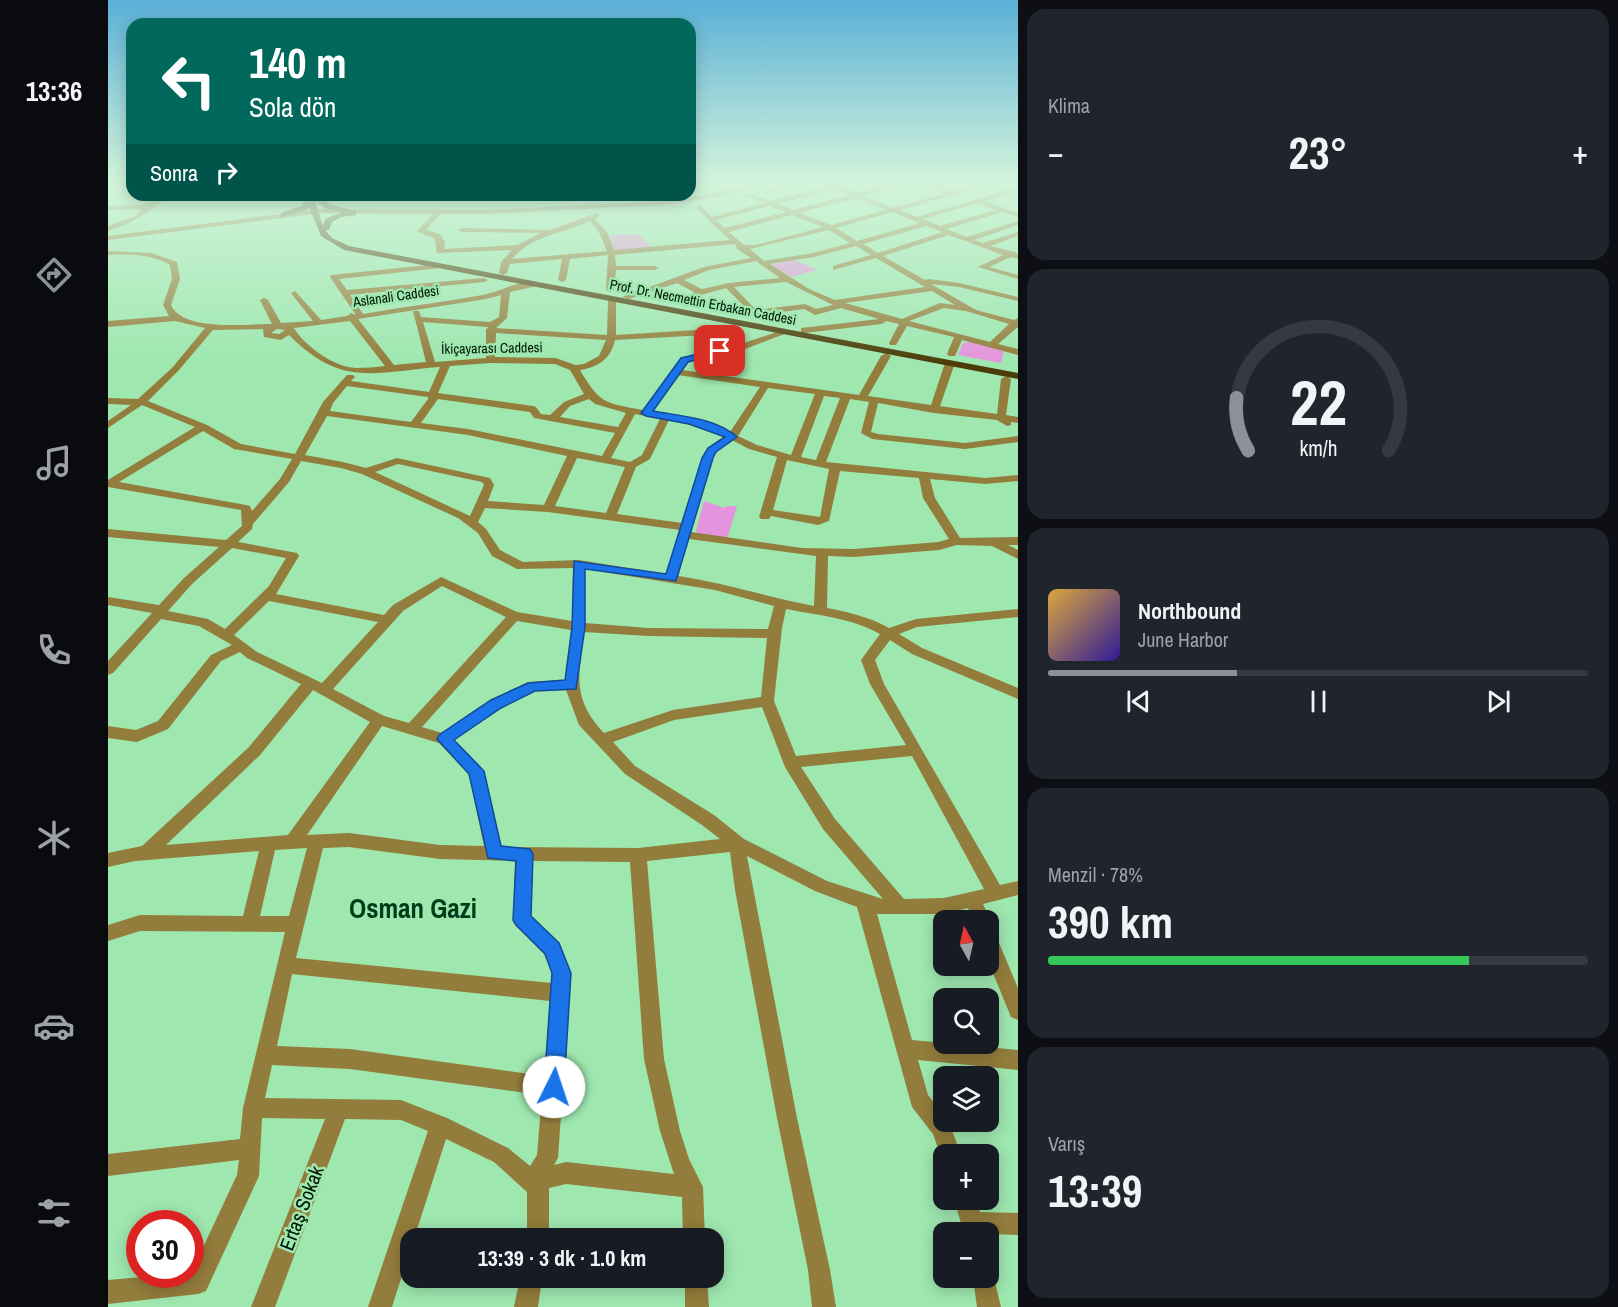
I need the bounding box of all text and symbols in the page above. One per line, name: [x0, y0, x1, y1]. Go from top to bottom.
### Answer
text: 140 m: [249, 35, 347, 91]
icon: left: [150, 42, 228, 120]
text: 13:36: [26, 73, 82, 109]
text: Sola dön: [249, 89, 336, 125]
text: Klima: [1048, 92, 1090, 119]
text: 23°: [1288, 122, 1348, 183]
text: −: [1048, 130, 1064, 174]
text: +: [1572, 130, 1588, 174]
icon: right: [210, 156, 243, 189]
text: Sonra: [150, 158, 198, 188]
icon: directions: [33, 254, 75, 296]
street label: Prof. Dr. Necmettin Erbakan Caddesi: [608, 275, 798, 329]
street label: Aslanali Caddesi: [351, 281, 440, 311]
pin: [694, 325, 745, 376]
icon: arrive: [703, 334, 736, 367]
street label: İkiçayarası Caddesi: [441, 338, 543, 358]
text: 22: [1290, 360, 1346, 444]
text: km/h: [1299, 434, 1337, 463]
icon: music: [33, 442, 75, 484]
text: Northbound: [1138, 596, 1241, 626]
text: June Harbor: [1138, 626, 1228, 653]
icon: phone: [33, 629, 75, 671]
icon: previous: [1122, 685, 1155, 718]
icon: pause: [1302, 685, 1335, 718]
icon: next: [1482, 685, 1515, 718]
icon: climate: [33, 817, 75, 859]
text: Menzil · 78%: [1048, 861, 1143, 888]
district label: Osman Gazi: [349, 890, 477, 926]
text: 390 km: [1048, 891, 1173, 952]
north arrow: [933, 910, 999, 976]
map controls: [933, 910, 999, 1288]
button: search: [933, 988, 999, 1054]
icon: car: [33, 1005, 75, 1047]
position arrow: [522, 1055, 586, 1119]
button: layers: [933, 1066, 999, 1132]
text: Varış: [1048, 1130, 1085, 1157]
button: +: [933, 1144, 999, 1210]
text: 13:39: [1048, 1160, 1142, 1221]
street label: Ertaş Sokak: [273, 1161, 330, 1254]
icon: filters: [33, 1192, 75, 1234]
speed limit sign: 30: [126, 1210, 204, 1288]
button: −: [933, 1222, 999, 1288]
text: 13:39 · 3 dk · 1.0 km: [478, 1243, 646, 1273]

